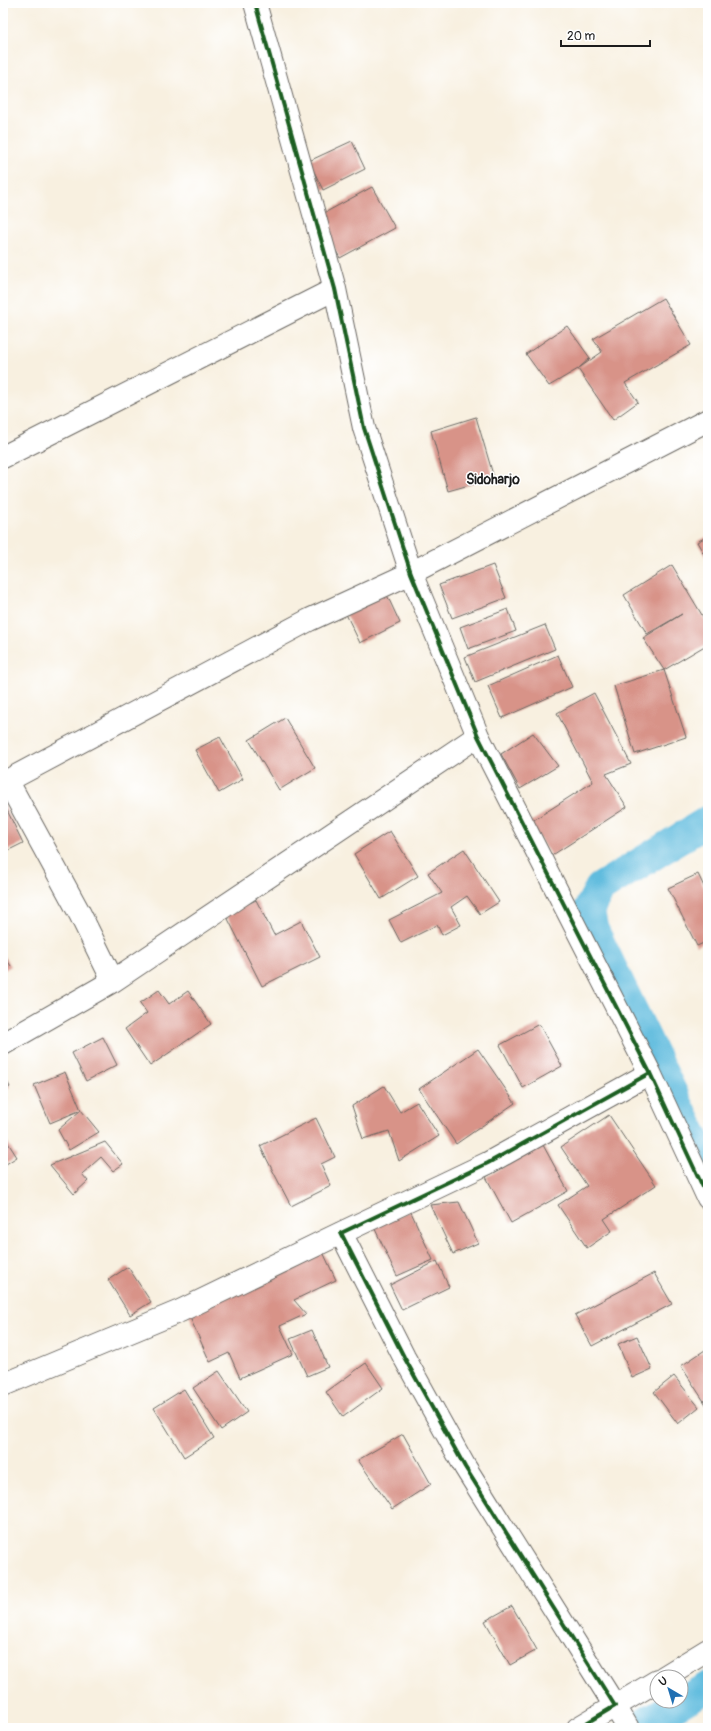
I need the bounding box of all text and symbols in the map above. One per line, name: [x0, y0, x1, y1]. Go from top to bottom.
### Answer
scale bar: [561, 22, 650, 48]
text: 20 m: [567, 29, 596, 44]
district label: Sidoharjo: [466, 471, 520, 488]
north arrow: [649, 1669, 689, 1709]
text: U: [656, 1674, 670, 1689]

